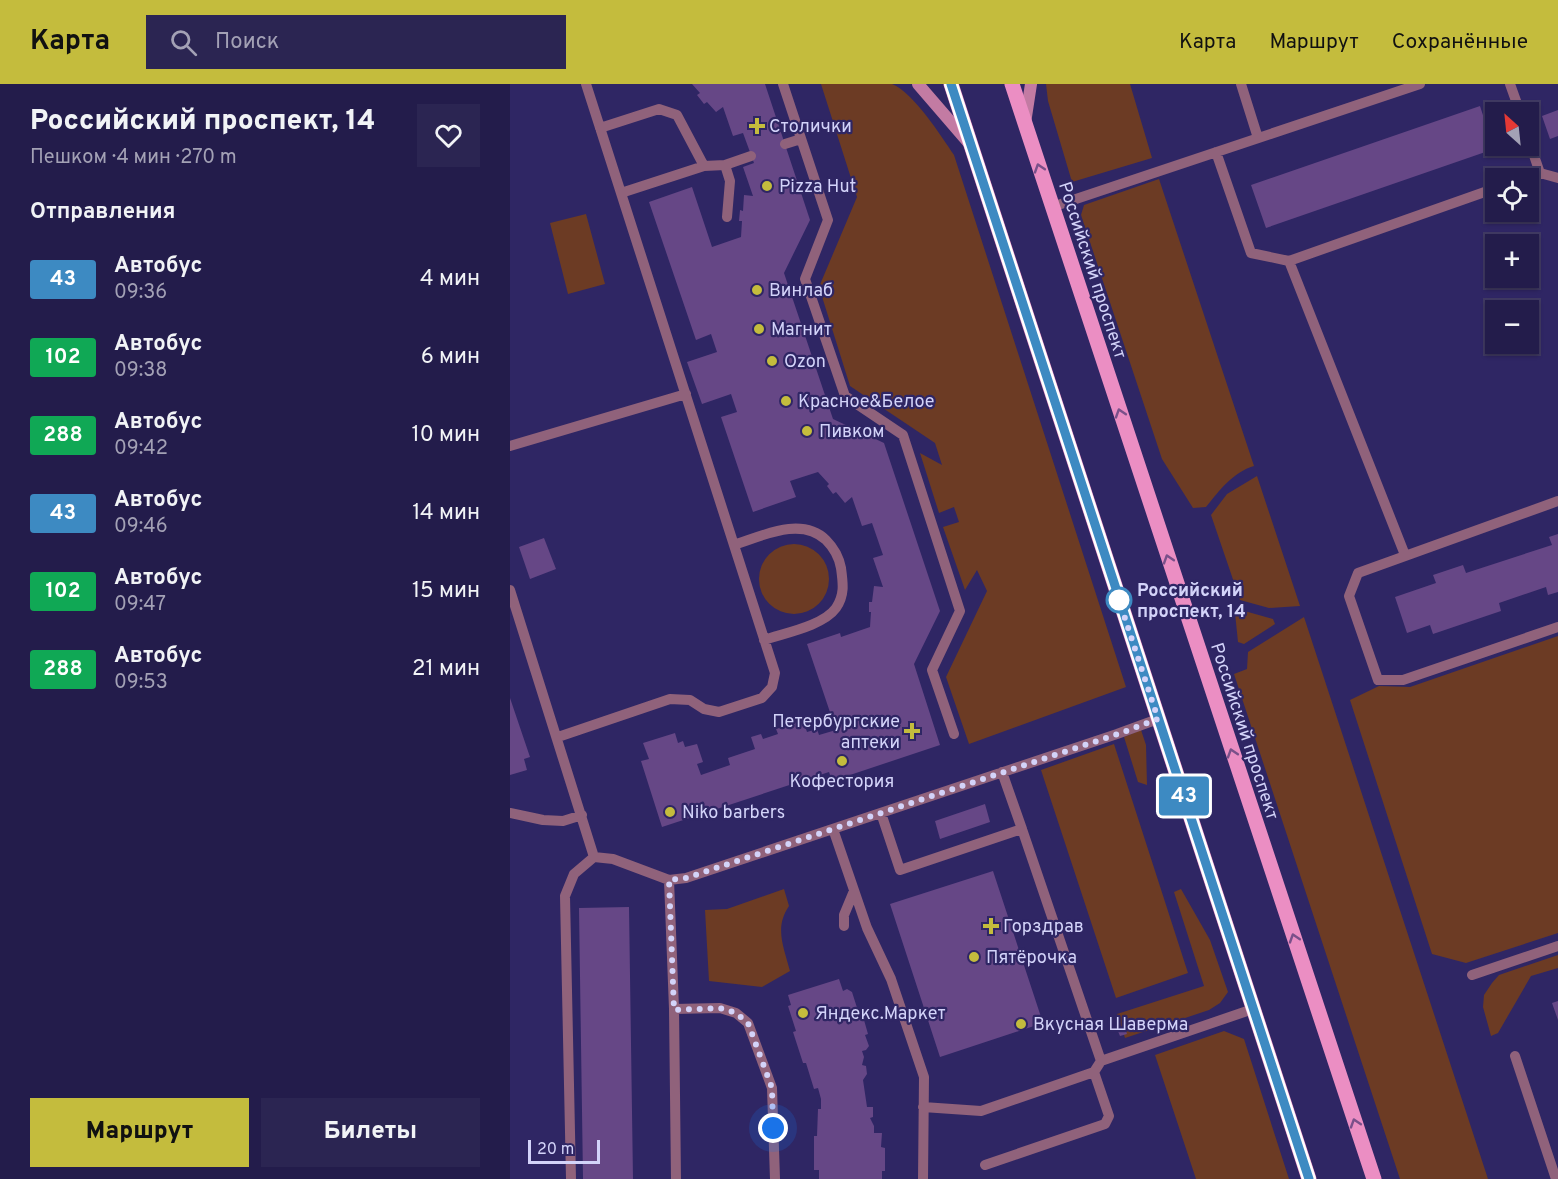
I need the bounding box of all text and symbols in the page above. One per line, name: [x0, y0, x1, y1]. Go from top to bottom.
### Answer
search box: [146, 15, 566, 69]
text: Карта: [30, 24, 110, 60]
icon: search: [167, 26, 200, 59]
text: Поиск: [215, 29, 279, 56]
text: Карта: [1179, 29, 1236, 56]
text: Маршрут: [1269, 29, 1359, 56]
text: Сохранённые: [1392, 29, 1528, 56]
north arrow: [1485, 102, 1539, 156]
map controls: [1485, 102, 1539, 354]
text: Российский проспект, 14: [30, 104, 375, 140]
button: heart: [417, 104, 480, 167]
place label: Столички: [769, 116, 852, 139]
marker: Столички: [750, 119, 764, 133]
text: Пешком · 4 мин · 270 m: [30, 145, 237, 171]
one-way arrow: [1034, 163, 1046, 174]
button: locate: [1485, 168, 1539, 222]
place label: Pizza Hut: [779, 176, 856, 199]
marker: Pizza Hut: [760, 179, 774, 193]
street label: Российский проспект: [1052, 179, 1131, 362]
text: Отправления: [30, 199, 175, 226]
button: +: [1485, 234, 1539, 288]
text: Автобус: [114, 253, 202, 280]
text: 43: [50, 266, 76, 293]
text: 4 мин: [420, 266, 480, 293]
text: 09:36: [114, 280, 167, 306]
place label: Винлаб: [769, 280, 833, 303]
marker: Винлаб: [750, 283, 764, 297]
button: −: [1485, 300, 1539, 354]
place label: Магнит: [771, 319, 832, 342]
marker: Магнит: [752, 322, 766, 336]
text: Автобус: [114, 331, 202, 358]
text: 102: [45, 344, 81, 371]
text: 6 мин: [421, 344, 480, 371]
place label: Ozon: [784, 351, 826, 374]
marker: Ozon: [765, 354, 779, 368]
text: 09:38: [114, 358, 168, 384]
place label: Красное&Белое: [798, 391, 934, 414]
marker: Красное&Белое: [779, 394, 793, 408]
one-way arrow: [1114, 408, 1127, 419]
text: Автобус: [114, 409, 202, 436]
place label: Пивком: [819, 421, 885, 444]
text: 288: [43, 422, 83, 449]
text: 10 мин: [411, 422, 480, 449]
marker: Пивком: [800, 424, 814, 438]
text: 09:42: [114, 436, 168, 462]
text: Автобус: [114, 487, 202, 514]
text: 43: [50, 500, 76, 527]
text: 14 мин: [412, 500, 480, 527]
text: 09:46: [114, 514, 168, 540]
one-way arrow: [1163, 554, 1175, 565]
text: Автобус: [114, 565, 202, 592]
text: 102: [45, 578, 81, 605]
text: 15 мин: [412, 578, 480, 605]
place label: Российский проспект, 14: [1137, 580, 1246, 624]
marker: Российский проспект, 14: [1106, 587, 1132, 613]
text: 09:47: [114, 592, 166, 618]
street label: Российский проспект: [1204, 640, 1283, 823]
text: Автобус: [114, 643, 202, 670]
text: 288: [43, 656, 83, 683]
text: 21 мин: [412, 656, 480, 683]
text: 09:53: [114, 670, 168, 696]
place label: Петербургские аптеки: [772, 711, 900, 755]
marker: Петербургские аптеки: [905, 724, 919, 738]
one-way arrow: [1227, 748, 1240, 759]
marker: Кофестория: [835, 754, 849, 768]
place label: Кофестория: [790, 771, 894, 794]
line badge: 43: [1157, 776, 1211, 816]
text: 43: [1171, 783, 1197, 810]
place label: Niko barbers: [682, 802, 785, 825]
marker: Niko barbers: [663, 805, 677, 819]
place label: Горздрав: [1003, 916, 1084, 939]
marker: Горздрав: [984, 919, 998, 933]
one-way arrow: [1289, 934, 1301, 944]
place label: Пятёрочка: [986, 947, 1077, 970]
marker: Пятёрочка: [967, 950, 981, 964]
place label: Яндекс.Маркет: [815, 1003, 946, 1026]
marker: Яндекс.Маркет: [796, 1006, 810, 1020]
place label: Вкусная Шаверма: [1033, 1014, 1188, 1037]
marker: Вкусная Шаверма: [1014, 1017, 1028, 1031]
button: Маршрут: [30, 1098, 249, 1167]
button: Билеты: [261, 1098, 480, 1167]
your location: [758, 1113, 788, 1143]
one-way arrow: [1350, 1119, 1363, 1129]
scale bar: [528, 1137, 600, 1164]
text: 20 m: [537, 1140, 574, 1160]

